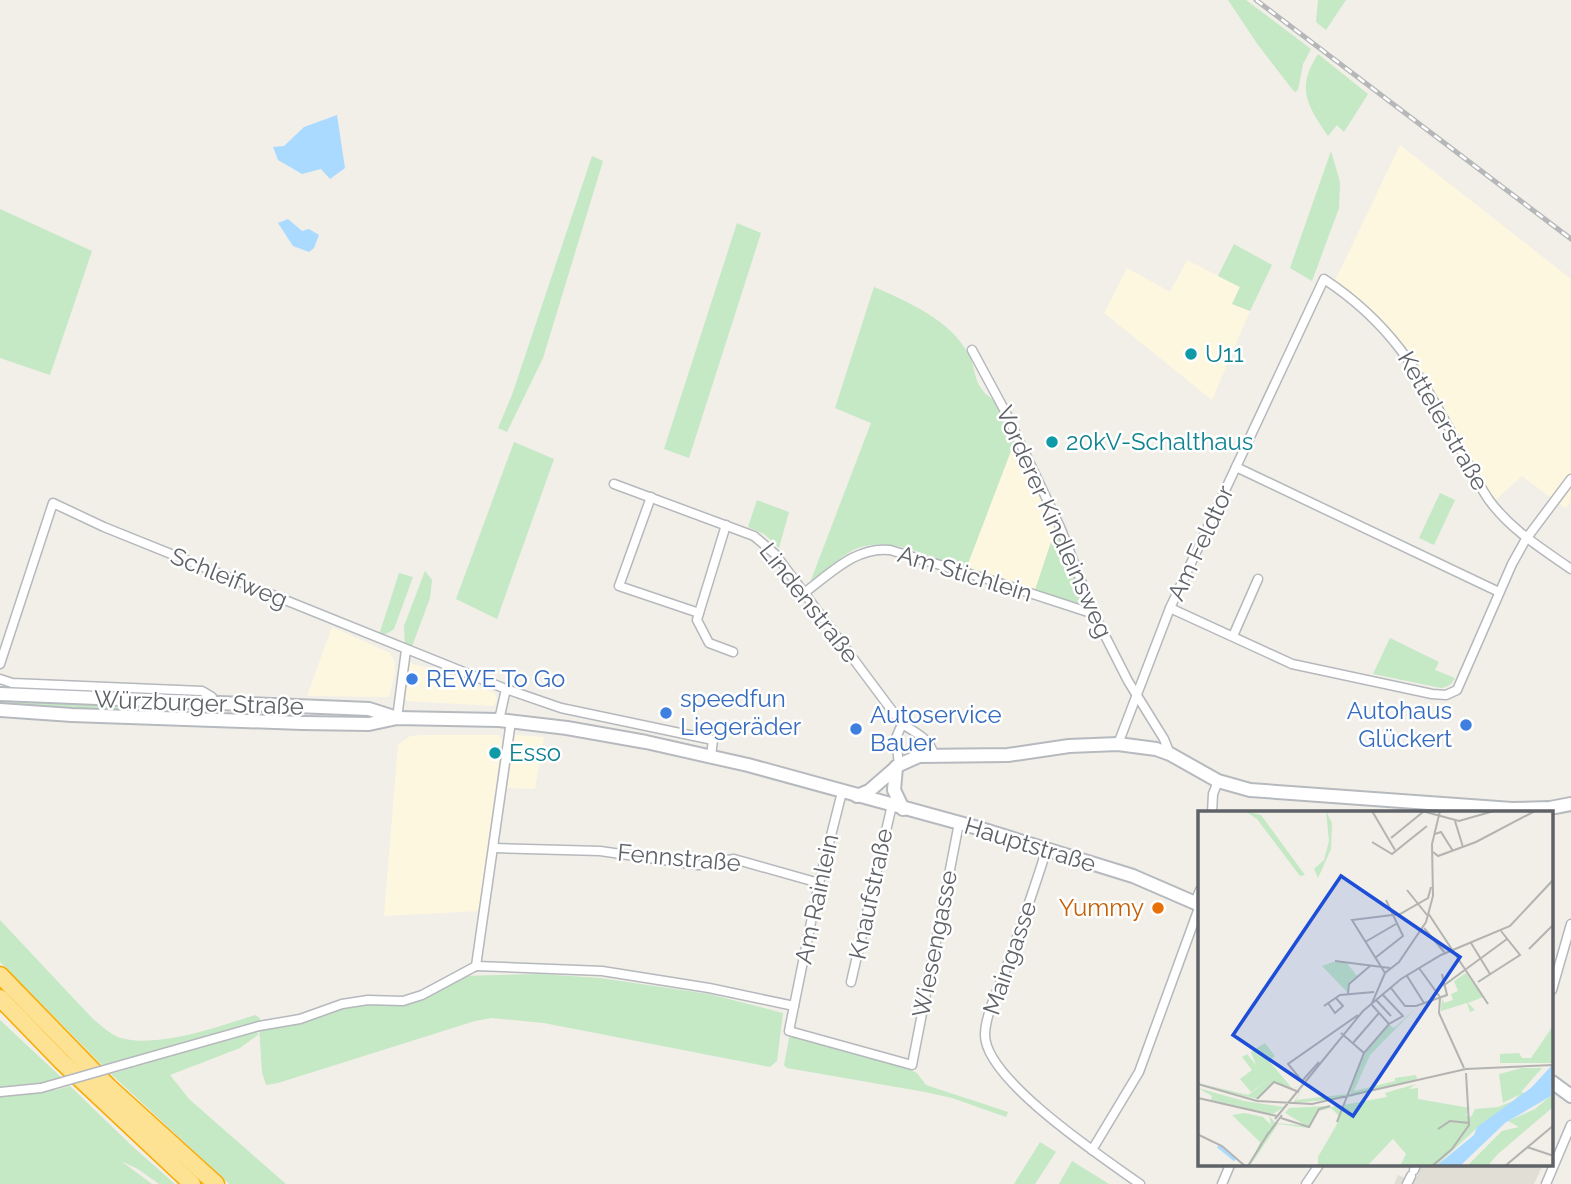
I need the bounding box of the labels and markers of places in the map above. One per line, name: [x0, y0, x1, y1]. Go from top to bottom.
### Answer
place label: U11: [1205, 339, 1244, 368]
marker: U11: [1183, 346, 1199, 362]
place label: 20kV-Schalthaus: [1066, 427, 1253, 456]
marker: 20kV-Schalthaus: [1044, 434, 1060, 450]
place label: REWE To Go: [426, 664, 565, 693]
marker: REWE To Go: [404, 671, 420, 687]
place label: speedfun Liegeräder: [680, 684, 802, 741]
place label: Autohaus Glückert: [1347, 696, 1452, 753]
place label: Autoservice Bauer: [870, 700, 1002, 757]
marker: speedfun Liegeräder: [658, 705, 674, 721]
marker: Autohaus Glückert: [1458, 717, 1474, 733]
marker: Autoservice Bauer: [848, 721, 864, 737]
place label: Esso: [509, 738, 561, 767]
marker: Esso: [487, 745, 503, 761]
place label: Yummy: [1059, 893, 1144, 922]
marker: Yummy: [1150, 900, 1166, 916]

